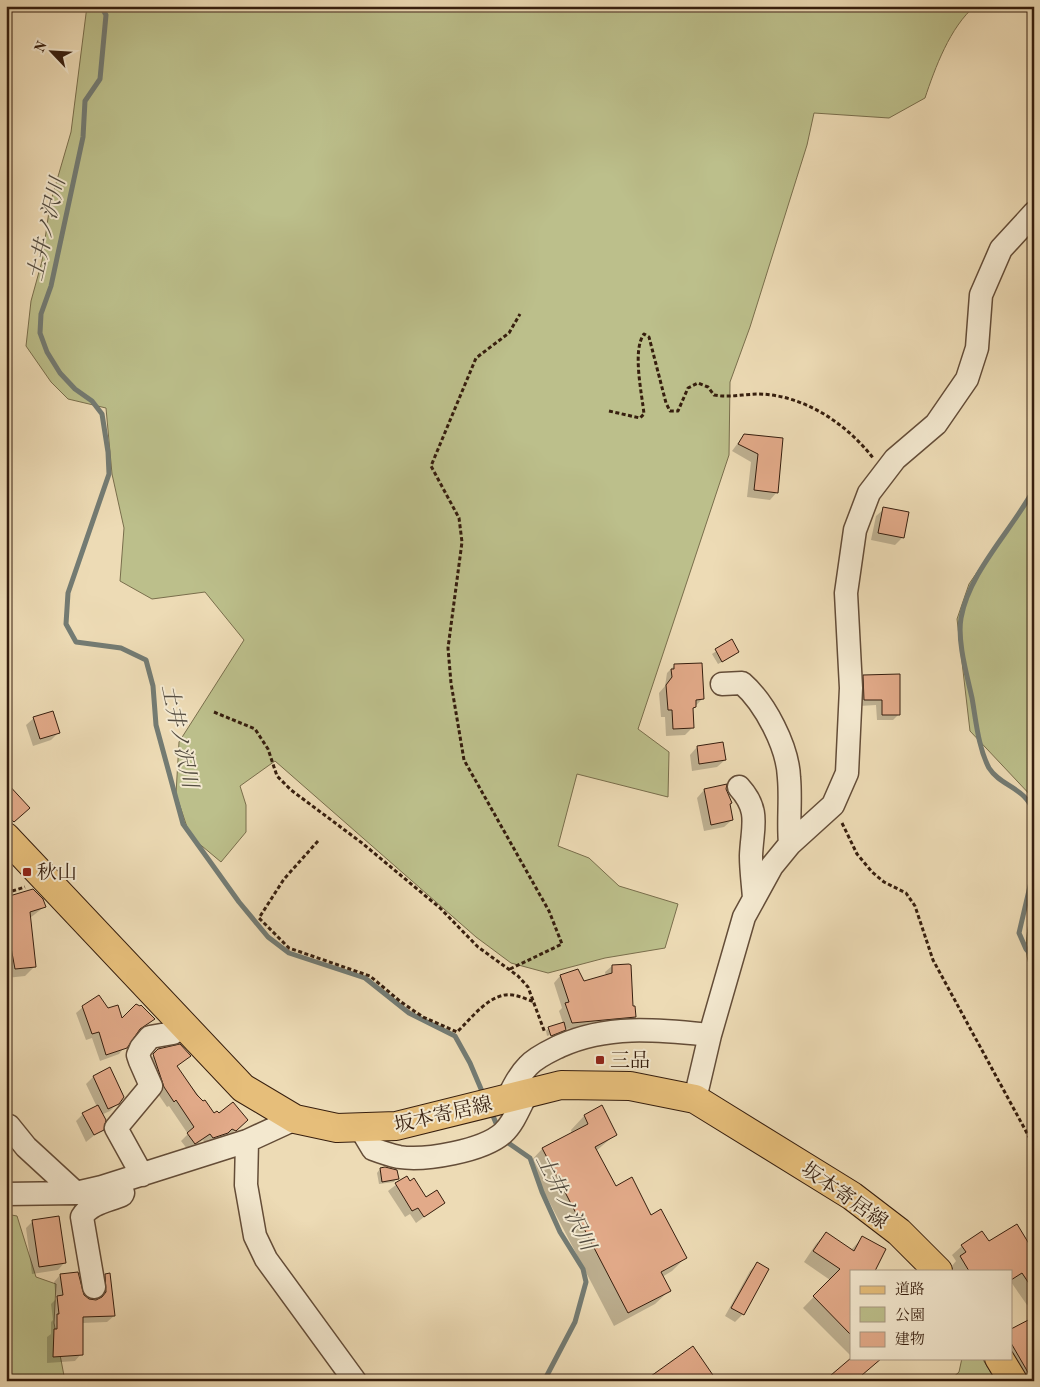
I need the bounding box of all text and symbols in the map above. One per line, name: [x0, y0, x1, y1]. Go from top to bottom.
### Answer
north arrow: [28, 28, 78, 78]
text: N: [33, 39, 50, 55]
water label: 土井ノ沢川: [23, 173, 70, 283]
water label: 土井ノ沢川: [157, 682, 202, 792]
place label: 秋山: [37, 862, 77, 884]
marker: 秋山: [21, 866, 33, 878]
place label: 三品: [610, 1050, 650, 1072]
marker: 三品: [594, 1054, 606, 1066]
street label: 坂本寄居線: [392, 1093, 494, 1137]
water label: 土井ノ沢川: [531, 1150, 601, 1256]
street label: 坂本寄居線: [797, 1158, 892, 1234]
legend: [850, 1270, 1012, 1360]
text: 道路: [895, 1281, 925, 1298]
text: 公園: [895, 1307, 925, 1324]
text: 建物: [895, 1331, 925, 1348]

